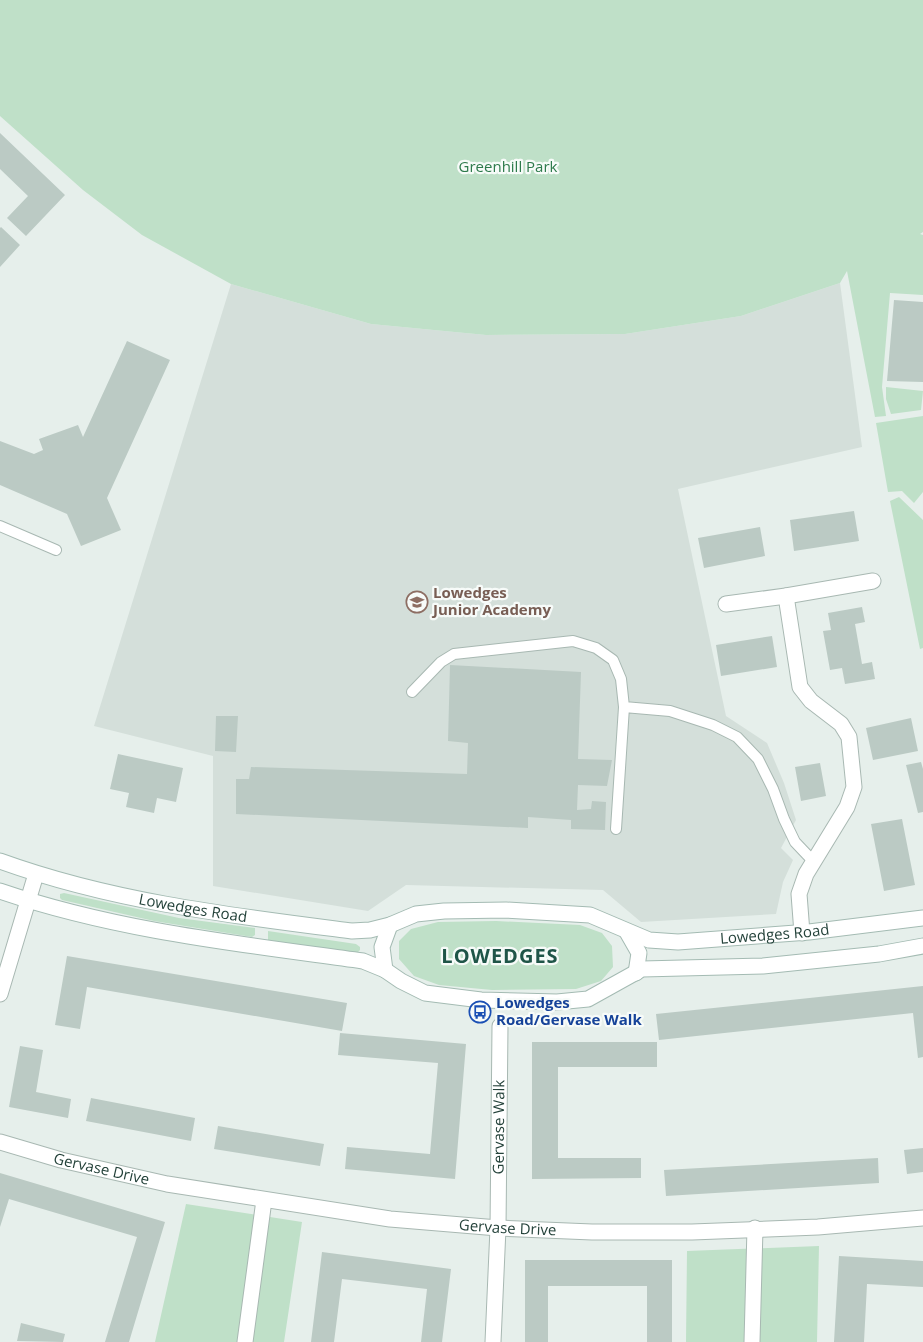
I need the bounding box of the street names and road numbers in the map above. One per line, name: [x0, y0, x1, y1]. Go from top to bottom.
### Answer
street label: Lowedges Road: [137, 888, 249, 926]
street label: Lowedges Road: [719, 919, 830, 948]
street label: Gervase Walk: [488, 1080, 508, 1175]
street label: Gervase Drive: [51, 1147, 151, 1189]
street label: Gervase Drive: [458, 1214, 557, 1239]

